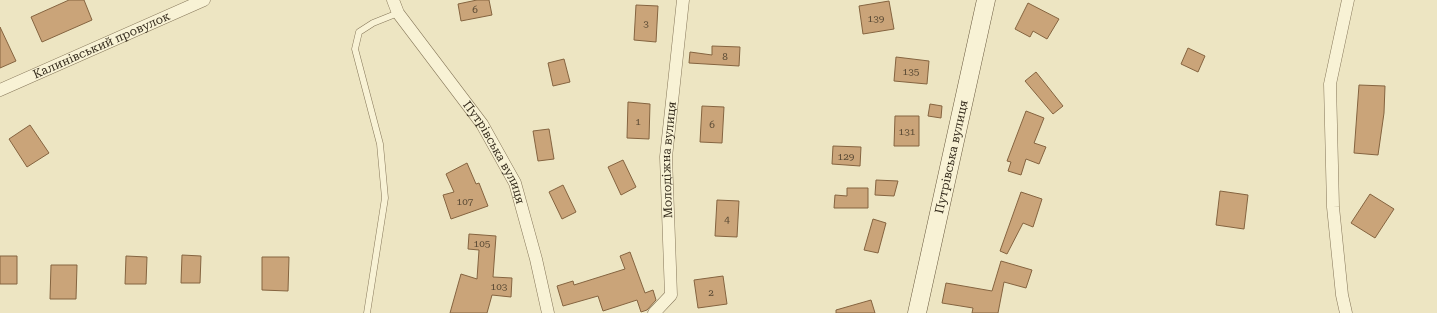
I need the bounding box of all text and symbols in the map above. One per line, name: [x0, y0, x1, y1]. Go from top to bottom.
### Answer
house number: 6: [472, 4, 478, 15]
street label: Калинівський провулок: [31, 9, 173, 82]
house number: 139: [868, 13, 885, 24]
house number: 3: [643, 18, 649, 29]
house number: 8: [722, 51, 728, 62]
house number: 135: [903, 66, 920, 77]
street label: Путрівська вулиця: [460, 98, 527, 205]
street label: Путрівська вулиця: [932, 99, 971, 215]
street label: Молодіжна вулиця: [659, 101, 679, 219]
house number: 1: [635, 116, 641, 127]
house number: 6: [709, 119, 715, 130]
house number: 131: [899, 126, 916, 137]
house number: 129: [838, 151, 855, 162]
house number: 107: [457, 196, 474, 207]
house number: 4: [724, 214, 730, 225]
house number: 105: [474, 238, 491, 249]
house number: 103: [491, 281, 508, 292]
house number: 2: [708, 287, 714, 298]

